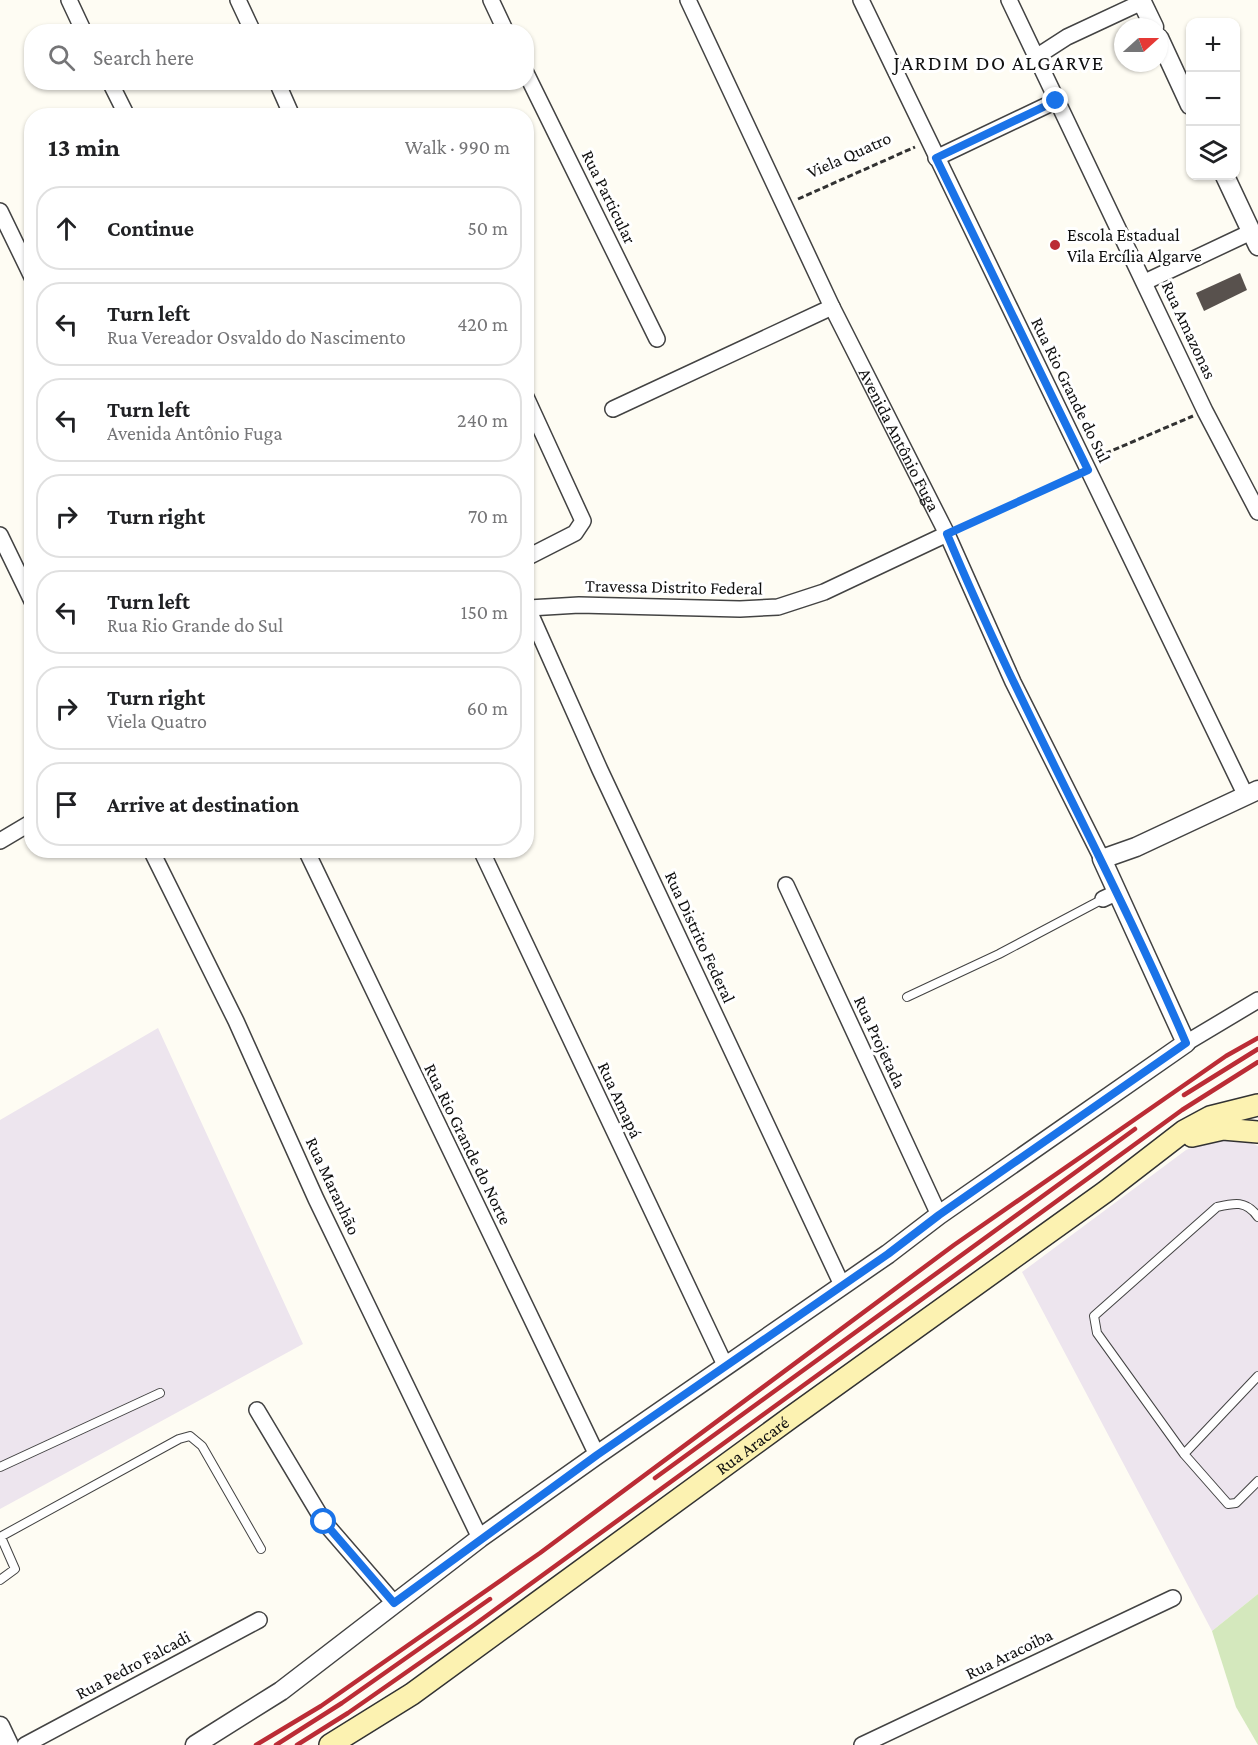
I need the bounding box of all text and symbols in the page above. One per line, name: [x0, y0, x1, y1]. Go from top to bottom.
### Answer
north arrow: [1114, 18, 1168, 72]
map controls: [1186, 18, 1240, 180]
button: +: [1186, 18, 1240, 72]
search box: [24, 24, 534, 90]
icon: search: [45, 41, 78, 74]
text: Search here: [93, 45, 194, 70]
district label: JARDIM DO ALGARVE: [891, 51, 1105, 75]
button: −: [1186, 72, 1240, 126]
route end: [1042, 87, 1068, 113]
button: layers: [1186, 126, 1240, 180]
street label: Viela Quatro: [804, 128, 894, 182]
text: 13 min: [48, 133, 120, 162]
text: Walk · 990 m: [405, 136, 510, 158]
street label: Rua Particular: [578, 147, 641, 248]
icon: ahead: [50, 212, 83, 245]
text: Continue: [107, 216, 194, 241]
text: 50 m: [467, 217, 508, 239]
place label: Escola Estadual Vila Ercília Algarve: [1067, 225, 1202, 266]
marker: Escola Estadual Vila Ercília Algarve: [1048, 238, 1062, 252]
street label: Rua Amazonas: [1158, 278, 1220, 382]
text: Turn left: [107, 301, 190, 326]
icon: left: [50, 308, 83, 341]
text: 420 m: [457, 313, 508, 335]
street label: Rua Rio Grande do Sul: [1027, 314, 1115, 466]
text: Rua Vereador Osvaldo do Nascimento: [107, 326, 406, 348]
street label: Avenida Antônio Fuga: [855, 365, 944, 515]
text: Turn left: [107, 397, 190, 422]
icon: left: [50, 404, 83, 437]
text: 240 m: [457, 409, 508, 431]
text: Avenida Antônio Fuga: [107, 422, 282, 444]
icon: right: [50, 500, 83, 533]
text: Turn right: [107, 504, 205, 529]
text: 70 m: [468, 505, 508, 527]
street label: Travessa Distrito Federal: [585, 575, 763, 599]
text: Turn left: [107, 589, 190, 614]
icon: left: [50, 596, 83, 629]
text: 150 m: [461, 601, 508, 623]
text: Rua Rio Grande do Sul: [107, 614, 283, 636]
text: Turn right: [107, 685, 205, 710]
icon: right: [50, 692, 83, 725]
text: 60 m: [467, 697, 508, 719]
text: Viela Quatro: [107, 710, 207, 732]
icon: arrive: [50, 788, 83, 821]
text: Arrive at destination: [107, 792, 299, 817]
street label: Rua Distrito Federal: [661, 868, 739, 1006]
street label: Rua Projetada: [849, 993, 910, 1092]
street label: Rua Amapá: [594, 1059, 646, 1141]
street label: Rua Rio Grande do Norte: [420, 1060, 516, 1228]
street label: Rua Maranhão: [302, 1134, 364, 1238]
street label: Rua Aracaré: [712, 1412, 793, 1479]
route start: [310, 1508, 336, 1534]
street label: Rua Aracoiba: [962, 1624, 1056, 1684]
street label: Rua Pedro Falcadi: [72, 1626, 194, 1704]

